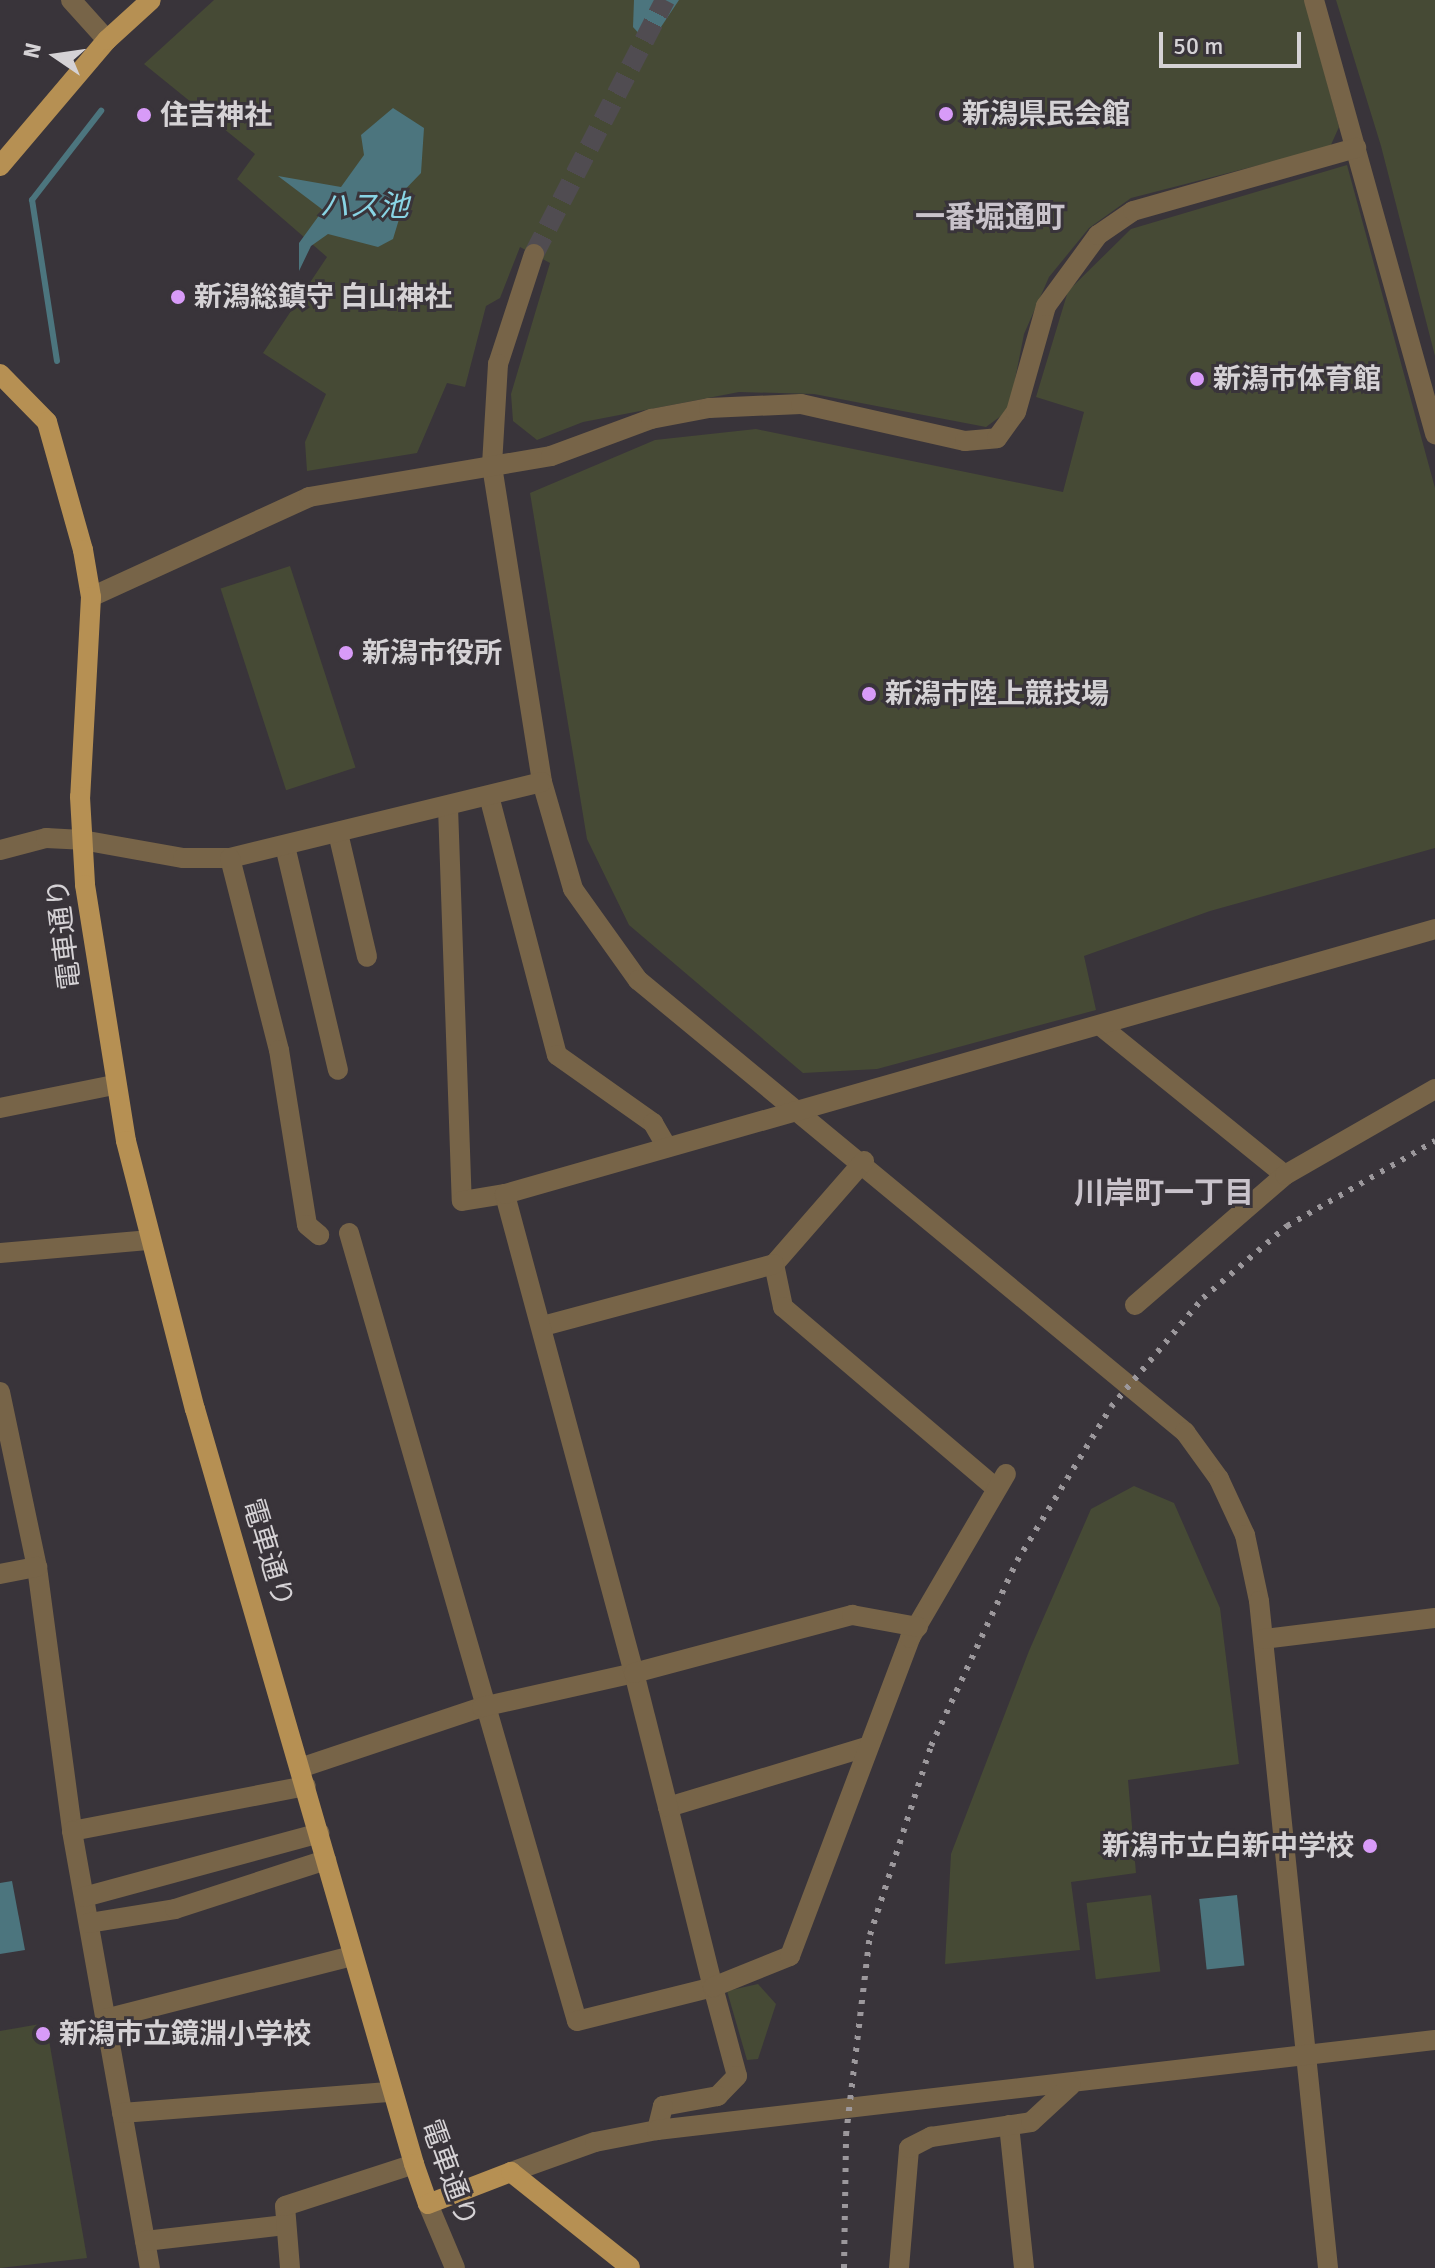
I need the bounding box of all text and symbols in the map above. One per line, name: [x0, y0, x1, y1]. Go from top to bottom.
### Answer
north arrow: [16, 16, 96, 96]
scale bar: [1163, 16, 1305, 66]
text: 50 m: [1173, 31, 1223, 61]
text: N: [17, 40, 47, 61]
place label: 新潟県民会館: [962, 97, 1130, 131]
place label: 住吉神社: [160, 98, 272, 132]
marker: 新潟県民会館: [937, 105, 955, 123]
marker: 住吉神社: [135, 106, 153, 124]
water label: ハス池: [319, 189, 409, 225]
district label: 一番堀通町: [915, 200, 1065, 236]
place label: 新潟総鎮守 白山神社: [194, 280, 452, 314]
marker: 新潟総鎮守 白山神社: [169, 288, 187, 306]
place label: 新潟市体育館: [1213, 362, 1381, 396]
marker: 新潟市体育館: [1188, 370, 1206, 388]
place label: 新潟市役所: [362, 636, 502, 670]
marker: 新潟市役所: [337, 644, 355, 662]
place label: 新潟市陸上競技場: [885, 677, 1109, 711]
marker: 新潟市陸上競技場: [860, 685, 878, 703]
street label: 電車通り: [41, 876, 87, 992]
district label: 川岸町一丁目: [1074, 1176, 1254, 1212]
street label: 電車通り: [236, 1495, 300, 1611]
place label: 新潟市立白新中学校: [1102, 1829, 1354, 1863]
marker: 新潟市立白新中学校: [1361, 1837, 1379, 1855]
place label: 新潟市立鏡淵小学校: [59, 2017, 311, 2051]
marker: 新潟市立鏡淵小学校: [34, 2025, 52, 2043]
street label: 電車通り: [414, 2115, 484, 2231]

